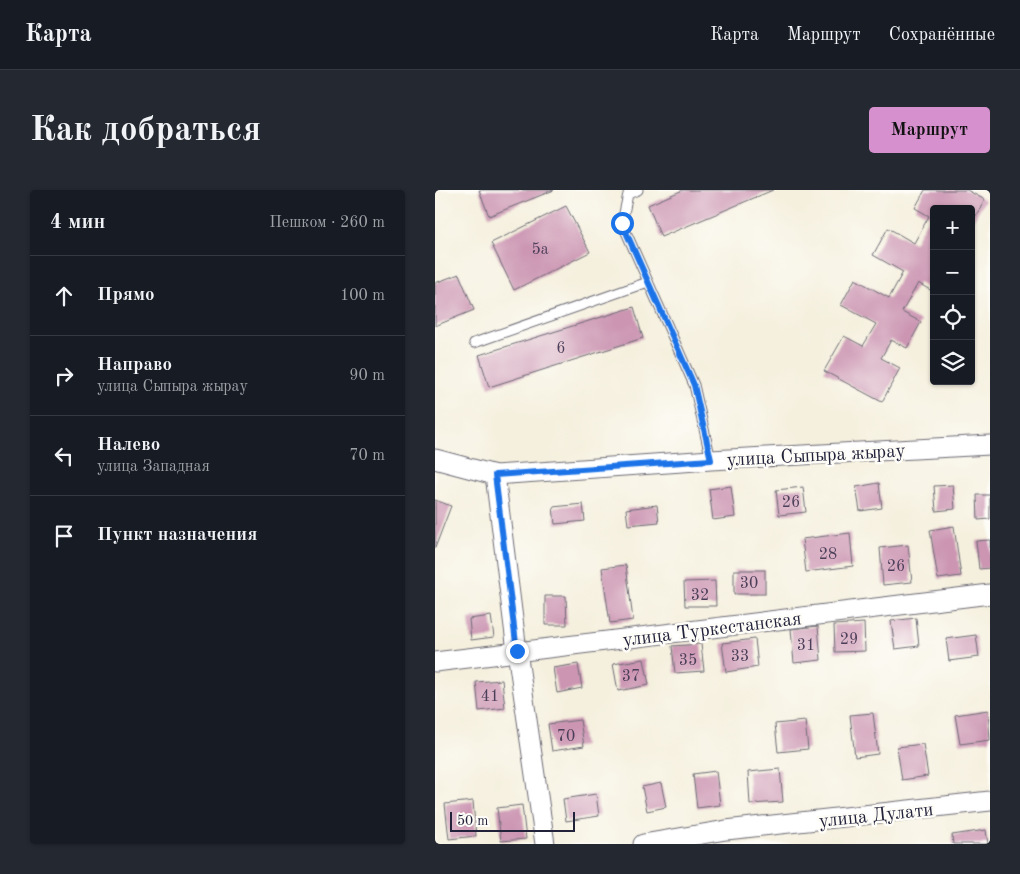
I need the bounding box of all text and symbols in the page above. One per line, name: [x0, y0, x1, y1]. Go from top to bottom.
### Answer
text: Карта: [25, 23, 92, 47]
text: Карта: [710, 26, 759, 44]
text: Маршрут: [787, 26, 861, 44]
text: Сохранённые: [889, 26, 995, 44]
button: Маршрут: [869, 107, 990, 153]
text: Как добраться: [30, 113, 261, 148]
map controls: [930, 205, 975, 385]
button: +: [930, 205, 975, 250]
text: 4 мин: [50, 212, 105, 233]
route start: [611, 212, 634, 235]
text: Пешком · 260 m: [269, 215, 385, 231]
house number: 5а: [531, 242, 549, 258]
button: −: [930, 250, 975, 295]
icon: ahead: [50, 282, 78, 310]
text: Прямо: [97, 286, 155, 305]
text: 100 m: [340, 288, 385, 304]
button: locate: [930, 295, 975, 340]
button: layers: [930, 340, 975, 385]
house number: 6: [556, 341, 566, 357]
text: Направо: [97, 356, 172, 375]
icon: right: [50, 362, 78, 390]
text: 90 m: [349, 368, 385, 384]
text: улица Сыпыра жырау: [97, 379, 248, 395]
text: Налево: [97, 436, 160, 455]
icon: left: [50, 442, 78, 470]
street label: улица Сыпыра жырау: [726, 442, 906, 471]
text: 70 m: [349, 448, 385, 464]
text: улица Западная: [97, 459, 210, 475]
house number: 26: [782, 495, 800, 511]
icon: arrive: [50, 522, 78, 550]
text: Пункт назначения: [97, 526, 257, 545]
house number: 28: [819, 547, 837, 563]
house number: 26: [887, 559, 905, 575]
house number: 30: [740, 576, 758, 592]
house number: 32: [691, 588, 709, 604]
street label: улица Туркестанская: [622, 610, 803, 651]
house number: 29: [840, 632, 858, 648]
house number: 31: [797, 638, 815, 654]
route end: [506, 640, 529, 663]
house number: 33: [731, 649, 749, 665]
house number: 35: [679, 653, 697, 669]
house number: 37: [622, 669, 640, 685]
house number: 41: [481, 689, 499, 705]
house number: 70: [557, 729, 575, 745]
street label: улица Дулати: [818, 801, 935, 832]
scale bar: [450, 809, 575, 832]
text: 50 m: [457, 814, 488, 828]

